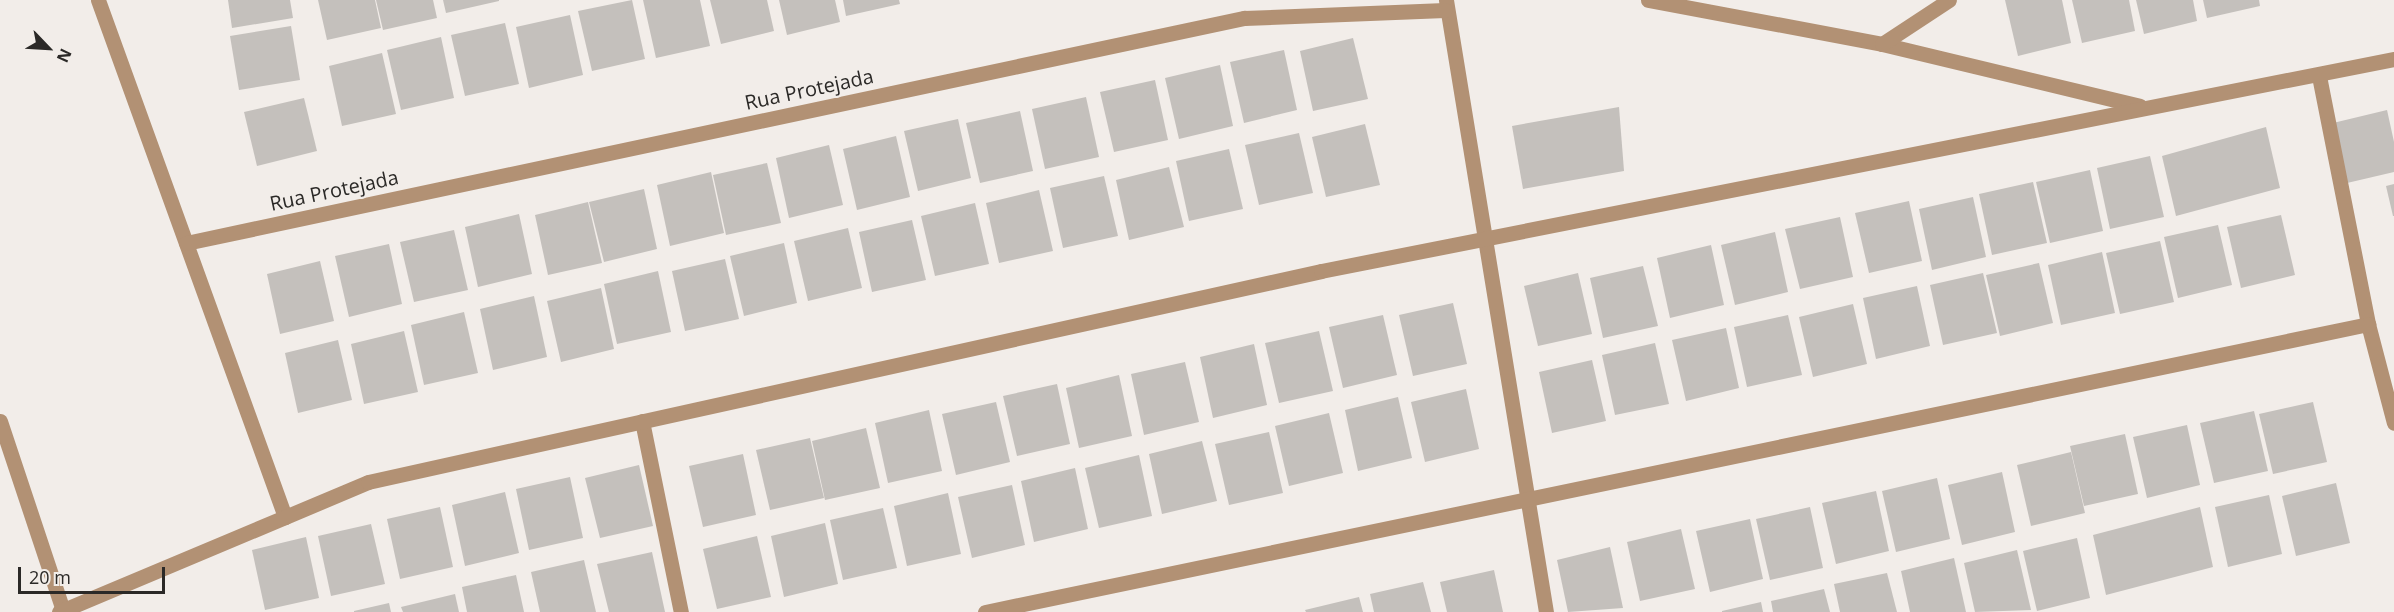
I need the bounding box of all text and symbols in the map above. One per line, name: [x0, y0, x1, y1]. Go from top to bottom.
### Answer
north arrow: [18, 18, 78, 78]
text: N: [52, 45, 77, 66]
street label: Rua Protejada: [742, 64, 876, 114]
street label: Rua Protejada: [267, 165, 401, 215]
scale bar: [21, 555, 168, 593]
text: 20 m: [29, 565, 71, 589]

